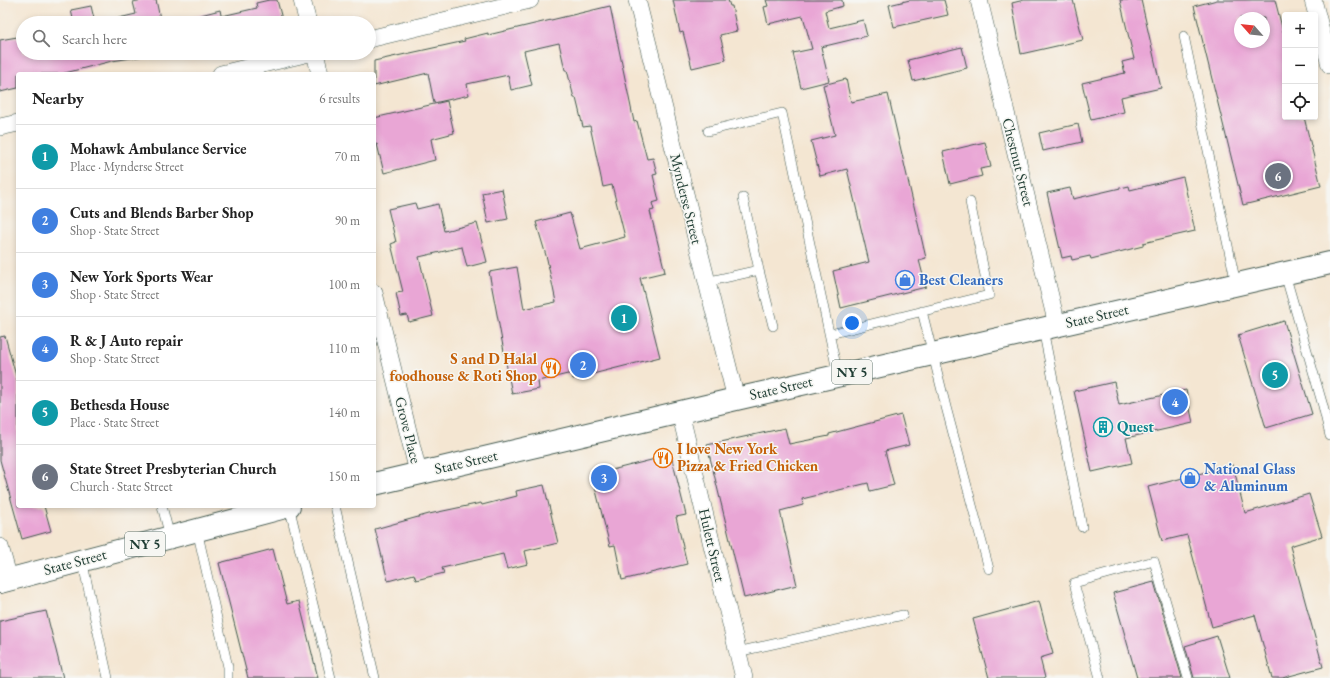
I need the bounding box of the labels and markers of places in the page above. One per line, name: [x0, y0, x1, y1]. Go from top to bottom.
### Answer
pin: 6: [1265, 161, 1291, 191]
shop icon: Best Cleaners: [894, 269, 916, 291]
place label: Best Cleaners: [919, 270, 1003, 289]
pin: 1: [611, 303, 637, 333]
place label: S and D Halal foodhouse & Roti Shop: [390, 349, 538, 385]
pin: 2: [570, 350, 596, 380]
restaurant icon: S and D Halal foodhouse & Roti Shop: [540, 357, 562, 379]
pin: 5: [1262, 360, 1288, 390]
pin: 4: [1162, 387, 1188, 417]
building icon: Quest: [1092, 416, 1114, 438]
place label: Quest: [1117, 417, 1154, 436]
place label: I love New York Pizza & Fried Chicken: [677, 439, 819, 475]
restaurant icon: I love New York Pizza & Fried Chicken: [652, 447, 674, 469]
place label: National Glass & Aluminum: [1204, 459, 1295, 495]
pin: 3: [591, 463, 617, 493]
shop icon: National Glass & Aluminum: [1179, 467, 1201, 489]

